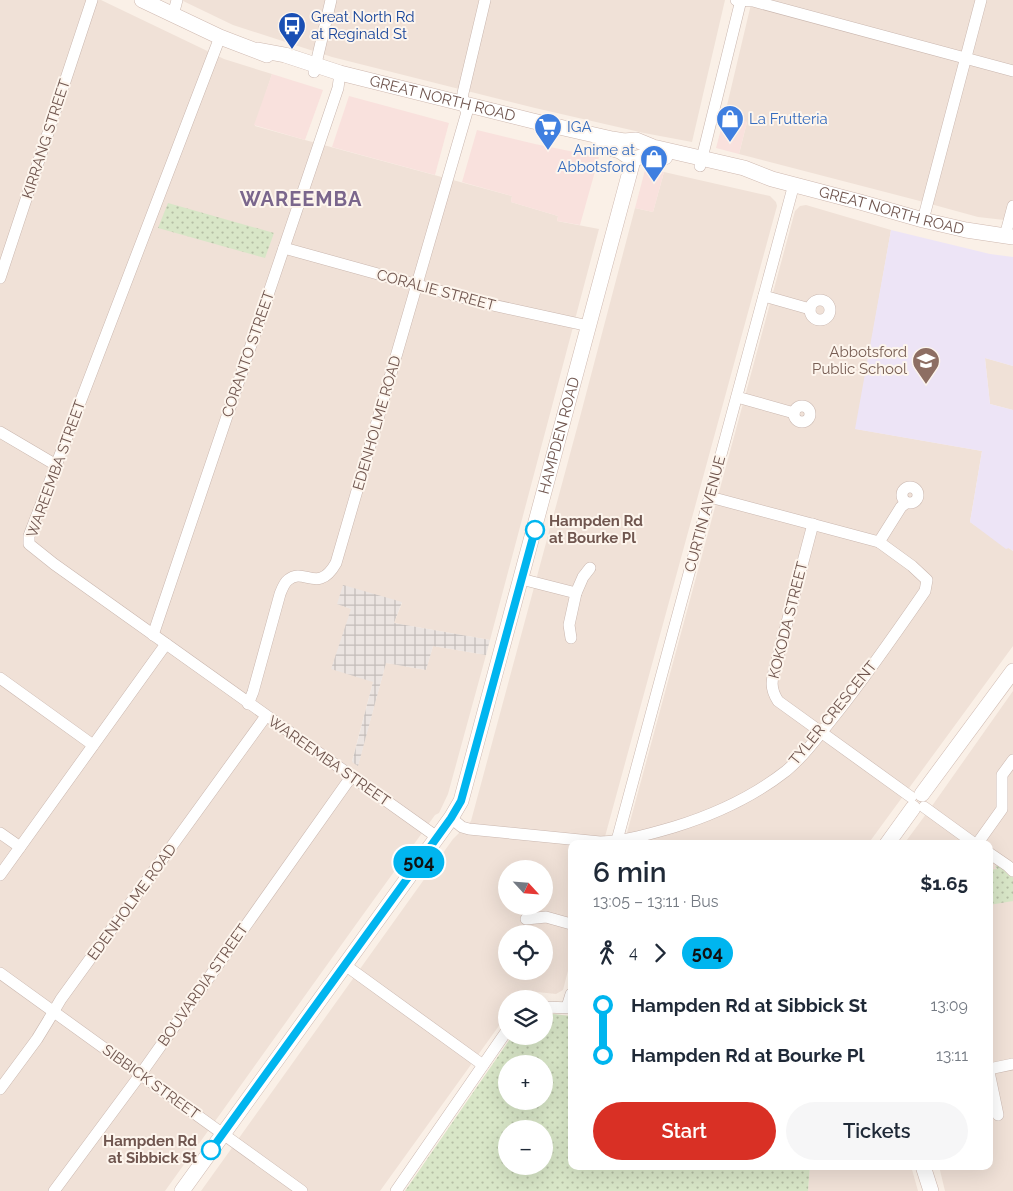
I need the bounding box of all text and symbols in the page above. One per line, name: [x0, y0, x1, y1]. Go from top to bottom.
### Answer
place label: Great North Rd at Reginald St: [311, 8, 415, 43]
bus stop icon: Great North Rd at Reginald St: [277, 11, 307, 50]
street label: GREAT NORTH ROAD: [368, 72, 518, 125]
street label: KIRRANG STREET: [18, 77, 74, 201]
shop icon: La Frutteria: [715, 104, 745, 143]
place label: La Frutteria: [749, 110, 828, 128]
supermarket icon: IGA: [533, 112, 563, 151]
place label: IGA: [567, 118, 592, 136]
place label: Anime at Abbotsford: [557, 141, 635, 176]
shop icon: Anime at Abbotsford: [639, 144, 669, 183]
street label: GREAT NORTH ROAD: [817, 183, 966, 238]
district label: WAREEMBA: [240, 187, 362, 211]
street label: CORALIE STREET: [375, 265, 497, 315]
street label: CORANTO STREET: [218, 289, 278, 419]
place label: Abbotsford Public School: [812, 343, 908, 378]
school or university icon: Abbotsford Public School: [911, 346, 941, 385]
street label: EDENHOLME ROAD: [349, 353, 405, 492]
street label: HAMPDEN ROAD: [535, 375, 583, 496]
street label: WAREEMBA STREET: [23, 398, 89, 540]
street label: CURTIN AVENUE: [681, 454, 729, 574]
place label: Hampden Rd at Bourke Pl: [549, 512, 643, 547]
marker: Hampden Rd at Bourke Pl: [525, 520, 545, 540]
street label: KOKODA STREET: [765, 560, 811, 680]
street label: TYLER CRESCENT: [785, 657, 881, 769]
street label: WAREEMBA STREET: [265, 712, 393, 810]
street label: EDENHOLME ROAD: [84, 840, 180, 964]
line badge: 504: [390, 846, 448, 878]
text: 504: [403, 851, 435, 872]
text: 6 min: [593, 856, 666, 889]
north arrow: [498, 860, 552, 915]
map controls: [498, 860, 553, 1175]
text: $1.65: [920, 872, 968, 894]
text: 13:05 – 13:11 · Bus: [593, 892, 718, 911]
street label: BOUVARDIA STREET: [154, 920, 252, 1050]
button: locate: [498, 925, 553, 980]
icon: walk: [593, 939, 621, 967]
icon: forward: [646, 939, 674, 967]
text: 504: [692, 942, 723, 963]
text: 4: [629, 943, 638, 962]
button: layers: [498, 990, 553, 1045]
text: Hampden Rd at Sibbick St: [631, 994, 867, 1016]
text: 13:09: [930, 996, 968, 1015]
street label: SIBBICK STREET: [99, 1041, 203, 1123]
text: Hampden Rd at Bourke Pl: [631, 1044, 865, 1066]
text: 13:11: [936, 1046, 968, 1065]
button: +: [498, 1055, 553, 1110]
button: Start: [593, 1102, 776, 1160]
button: Tickets: [786, 1102, 968, 1160]
button: −: [498, 1120, 553, 1175]
place label: Hampden Rd at Sibbick St: [103, 1132, 197, 1167]
marker: Hampden Rd at Sibbick St: [201, 1140, 221, 1160]

